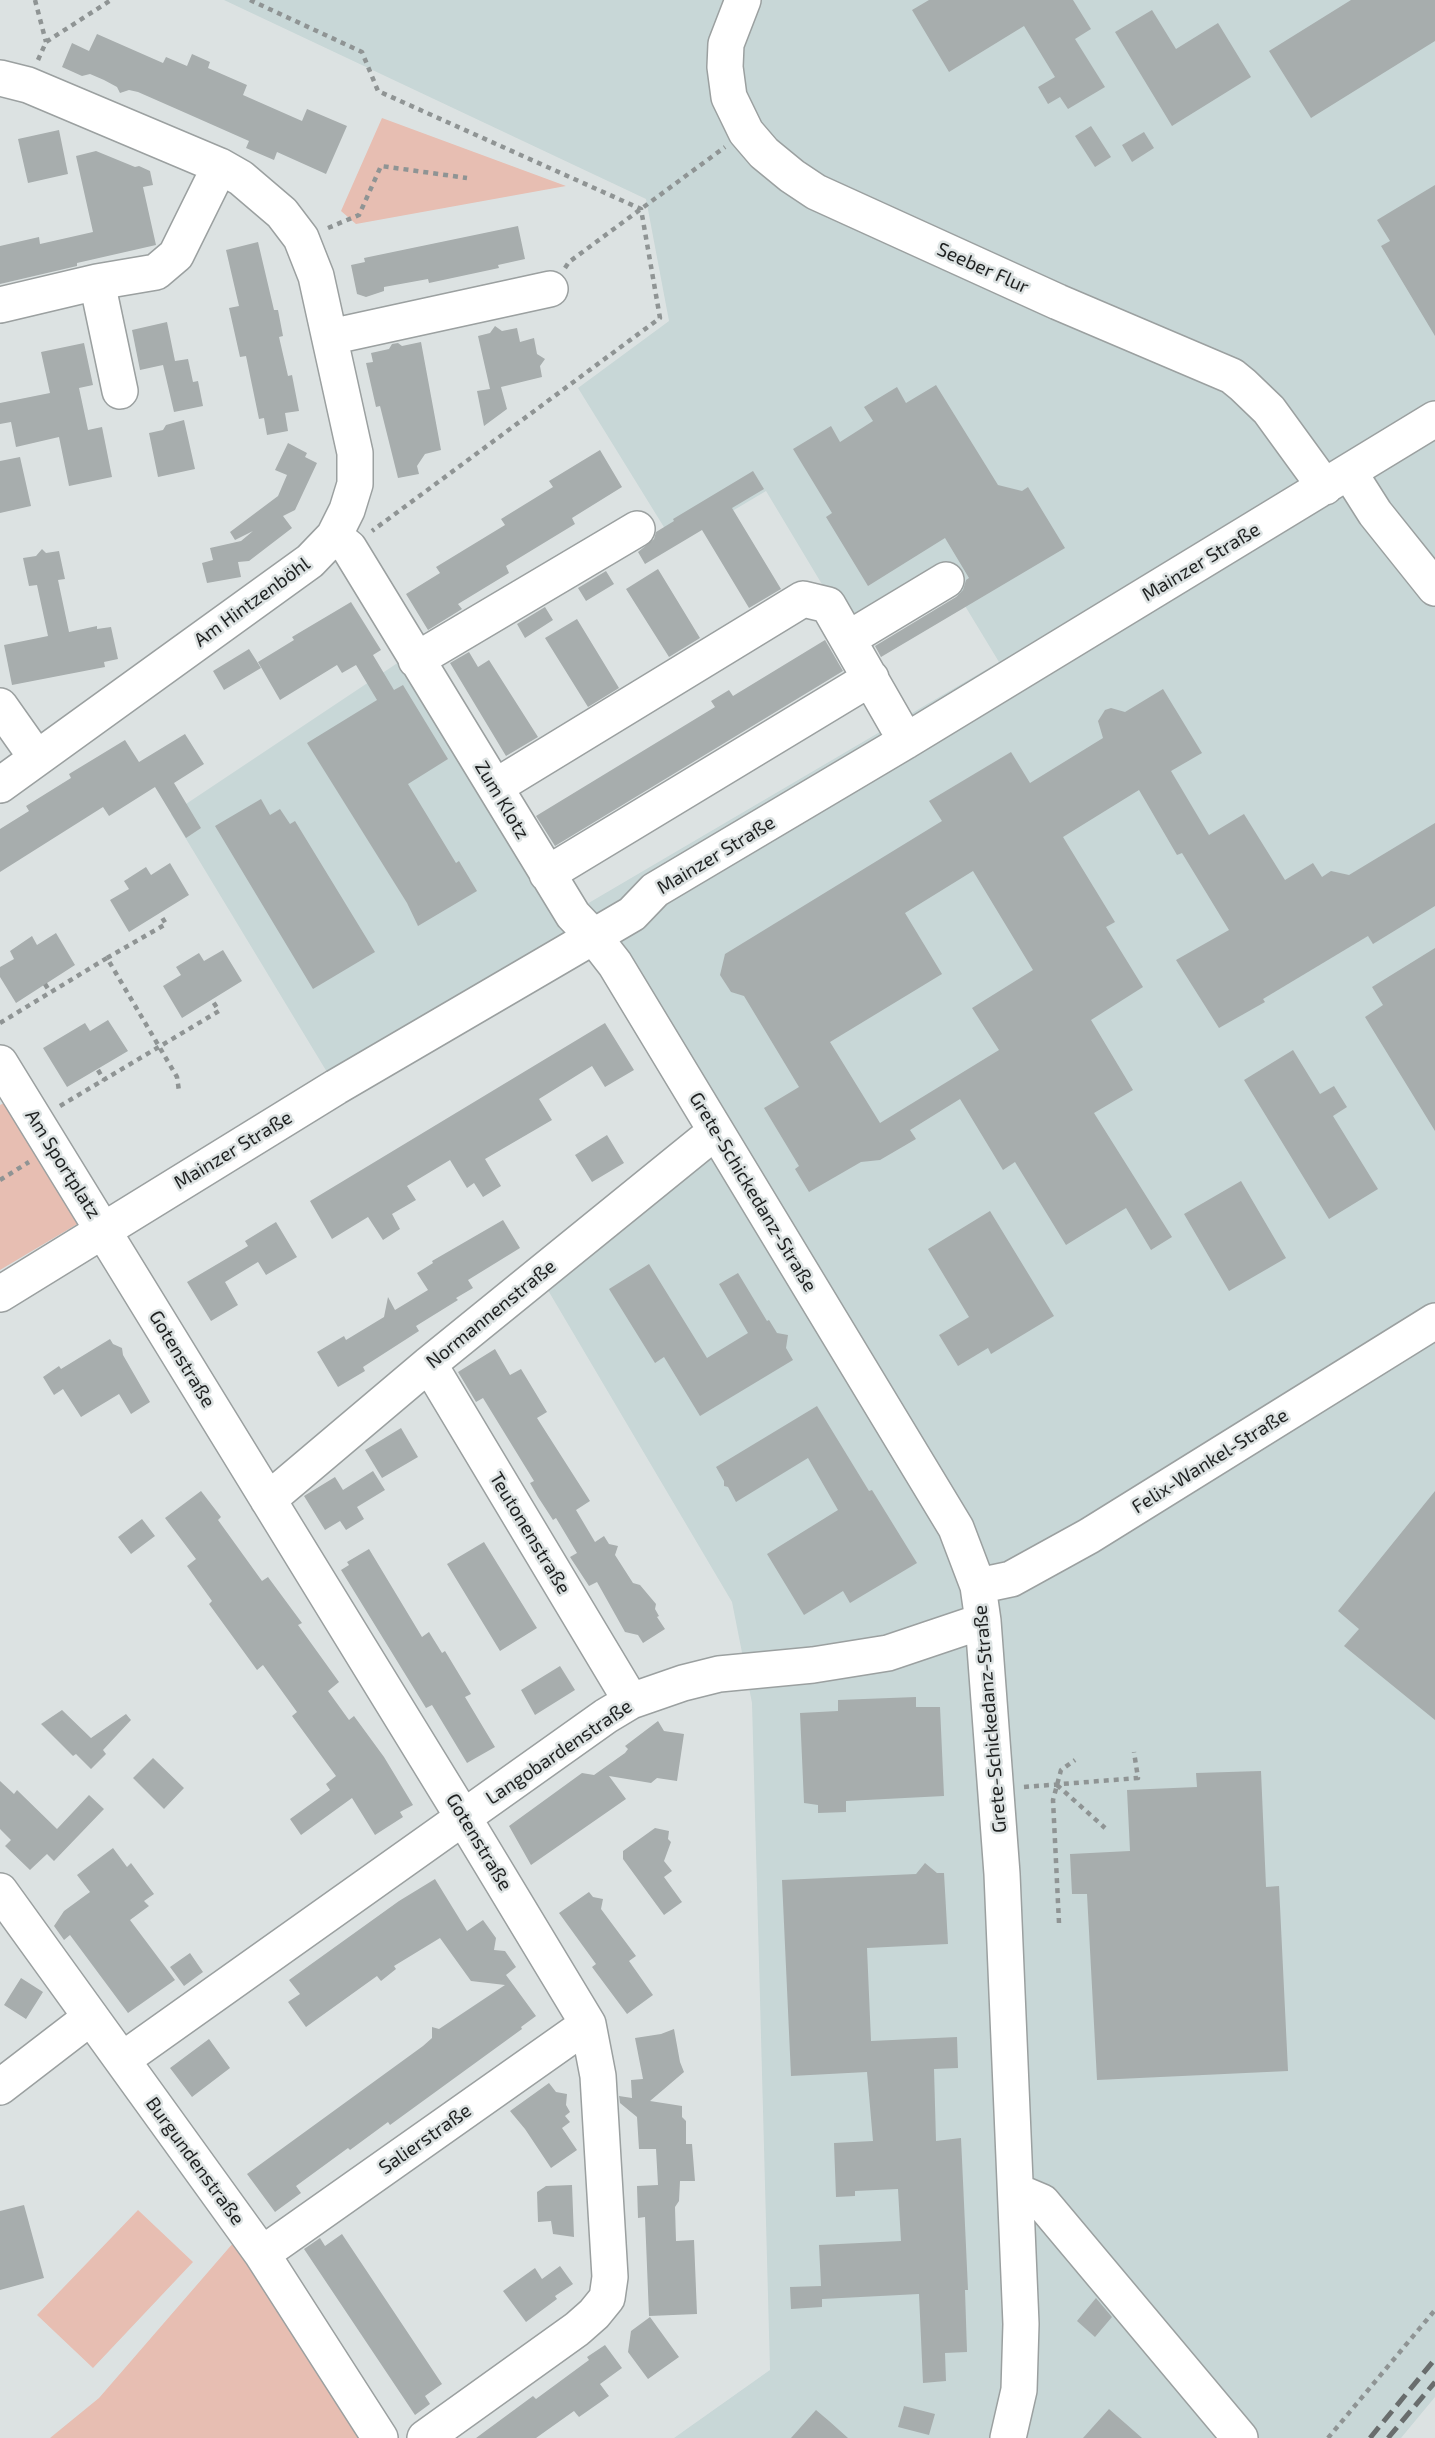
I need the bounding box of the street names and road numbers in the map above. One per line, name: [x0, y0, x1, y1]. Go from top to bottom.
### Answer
street label: Seeber Flur: [933, 238, 1033, 298]
street label: Mainzer Straße: [1138, 518, 1264, 606]
street label: Am Hintzenböhl: [190, 552, 314, 652]
street label: Zum Klotz: [470, 757, 534, 843]
street label: Mainzer Straße: [653, 811, 779, 899]
street label: Grete-Schickedanz-Straße: [684, 1088, 822, 1296]
street label: Am Sportplatz: [20, 1105, 106, 1223]
street label: Mainzer Straße: [170, 1106, 296, 1194]
street label: Normannenstraße: [422, 1255, 560, 1373]
street label: Gotenstraße: [144, 1306, 220, 1412]
street label: Felix-Wankel-Straße: [1128, 1404, 1292, 1518]
street label: Teutonenstraße: [485, 1468, 575, 1598]
street label: Grete-Schickedanz-Straße: [969, 1604, 1011, 1834]
street label: Langobardenstraße: [482, 1695, 636, 1809]
street label: Gotenstraße: [441, 1789, 517, 1895]
street label: Burgundenstraße: [141, 2093, 249, 2229]
street label: Salierstraße: [375, 2099, 475, 2179]

